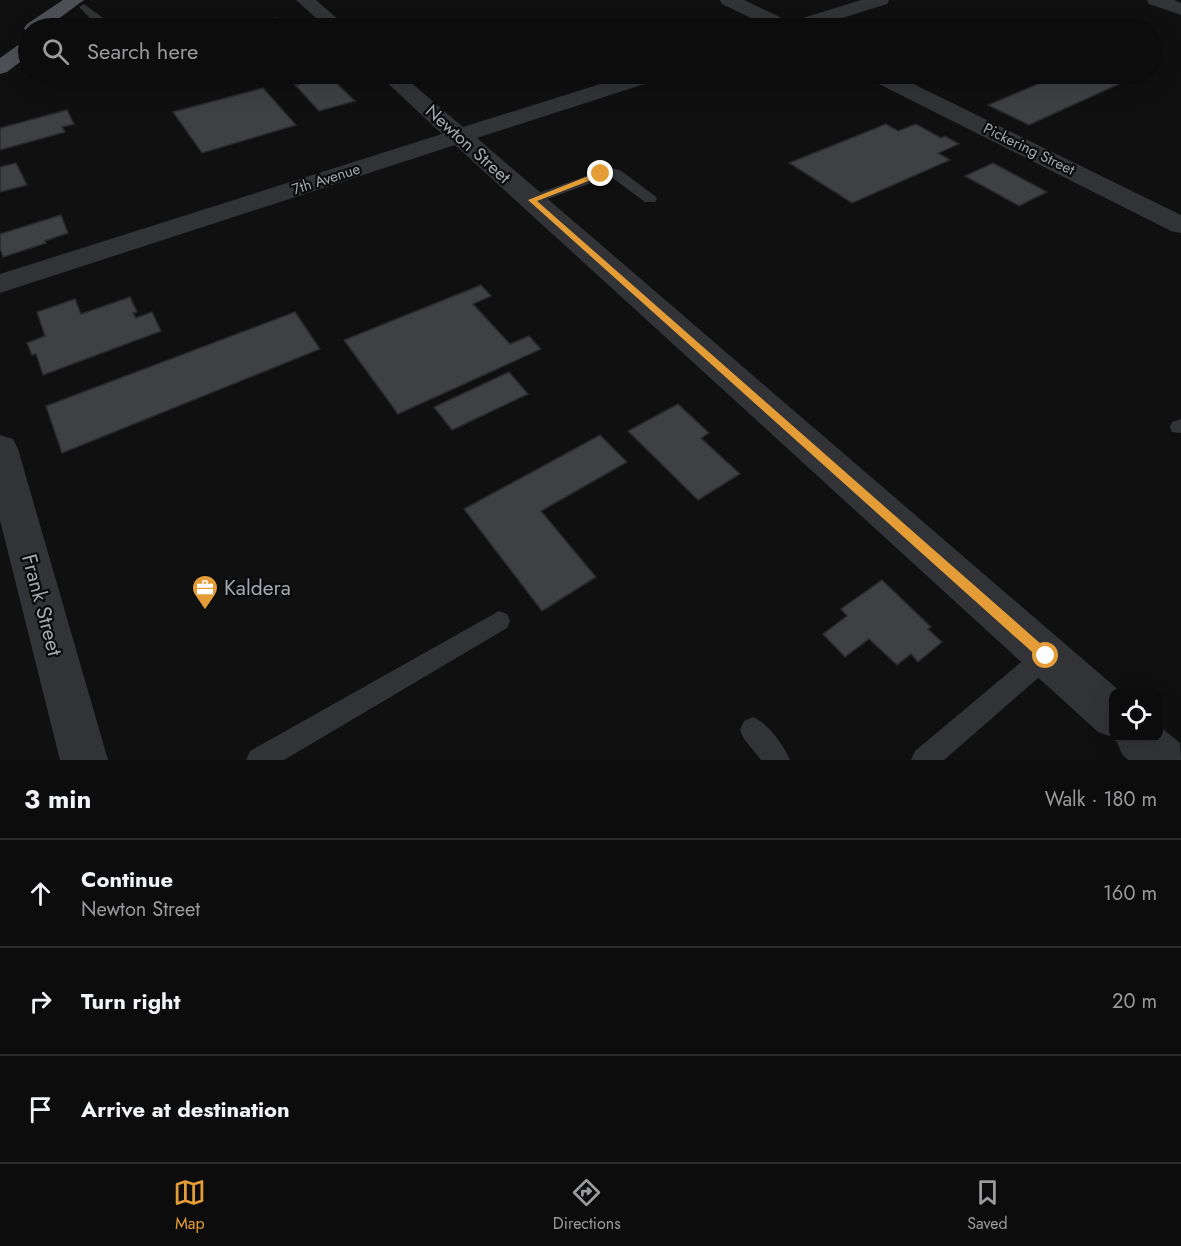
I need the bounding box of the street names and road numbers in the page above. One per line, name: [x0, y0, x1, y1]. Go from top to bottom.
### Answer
street label: Newton Street: [419, 98, 517, 190]
street label: Pickering Street: [980, 117, 1079, 181]
street label: 7th Avenue: [289, 158, 363, 200]
street label: Frank Street: [14, 551, 70, 659]

